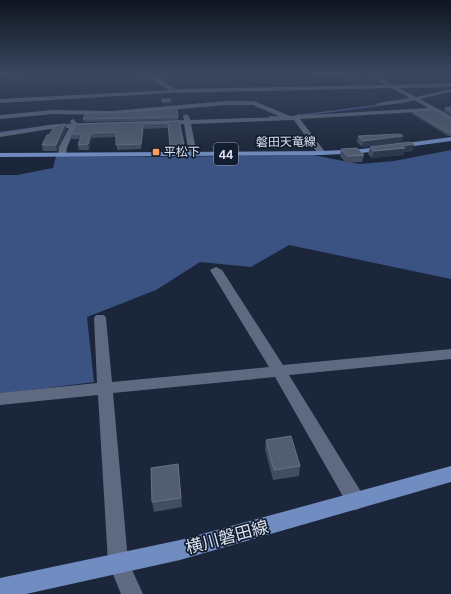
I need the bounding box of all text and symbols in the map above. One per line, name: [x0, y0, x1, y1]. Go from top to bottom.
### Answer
street label: 磐田天竜線: [256, 134, 316, 149]
road number: 44: [214, 143, 238, 165]
place label: 平松下: [164, 145, 200, 158]
marker: 平松下: [151, 147, 161, 157]
street label: 横川磐田線: [183, 516, 270, 557]

